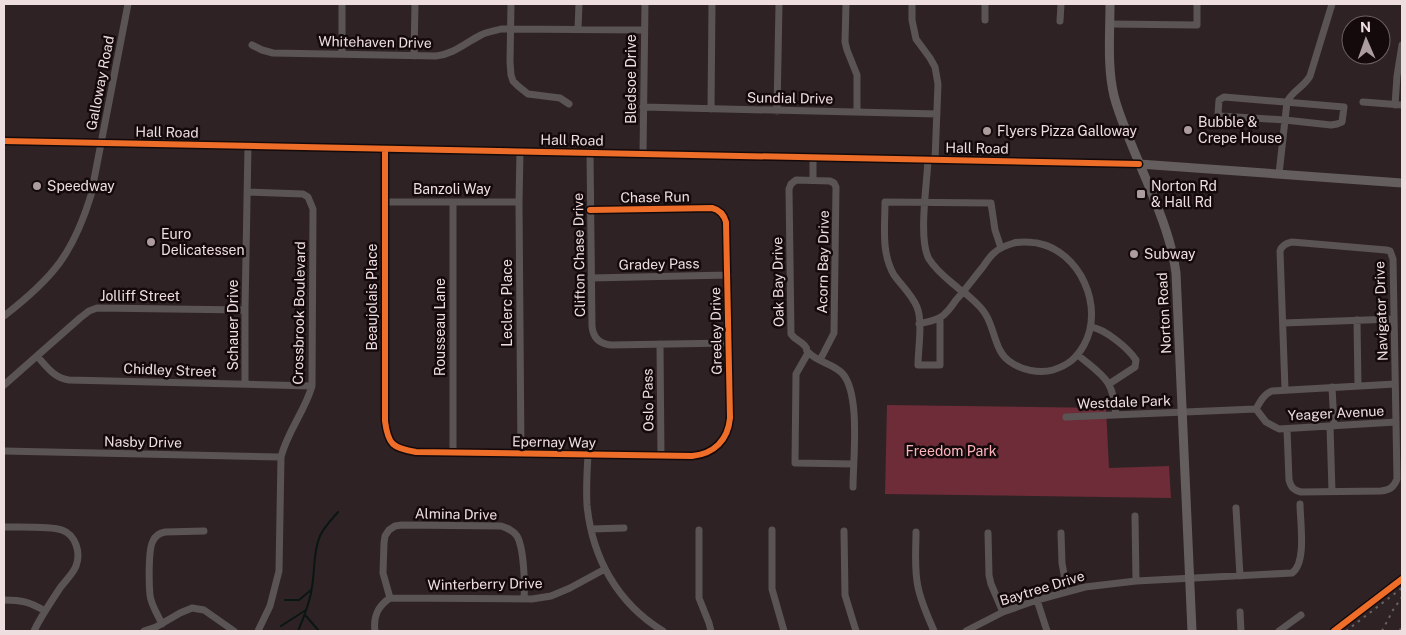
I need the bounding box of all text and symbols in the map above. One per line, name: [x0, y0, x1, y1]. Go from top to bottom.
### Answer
north arrow: [1341, 15, 1391, 65]
text: N: [1360, 19, 1371, 35]
street label: Whitehaven Drive: [318, 33, 432, 51]
street label: Galloway Road: [83, 34, 117, 132]
street label: Bledsoe Drive: [623, 34, 639, 124]
street label: Sundial Drive: [747, 89, 833, 107]
place label: Bubble & Crepe House: [1198, 114, 1282, 146]
street label: Hall Road: [135, 123, 199, 141]
place label: Flyers Pizza Galloway: [997, 123, 1138, 139]
marker: Bubble & Crepe House: [1182, 124, 1194, 136]
marker: Flyers Pizza Galloway: [981, 125, 993, 137]
street label: Hall Road: [540, 131, 604, 149]
street label: Hall Road: [945, 139, 1009, 157]
place label: Speedway: [47, 178, 115, 194]
place label: Norton Rd & Hall Rd: [1151, 178, 1217, 210]
marker: Speedway: [31, 180, 43, 192]
street label: Banzoli Way: [413, 181, 492, 197]
street label: Chase Run: [620, 188, 690, 206]
marker: Norton Rd & Hall Rd: [1135, 188, 1147, 200]
street label: Clifton Chase Drive: [570, 193, 588, 317]
street label: Acorn Bay Drive: [814, 210, 832, 314]
place label: Euro Delicatessen: [161, 226, 245, 258]
marker: Euro Delicatessen: [145, 236, 157, 248]
street label: Oak Bay Drive: [769, 237, 787, 327]
street label: Crossbrook Boulevard: [290, 241, 308, 385]
street label: Beaujolais Place: [364, 243, 380, 350]
place label: Subway: [1144, 246, 1196, 262]
marker: Subway: [1128, 248, 1140, 260]
street label: Gradey Pass: [618, 255, 700, 273]
street label: Leclerc Place: [499, 259, 515, 347]
street label: Navigator Drive: [1371, 261, 1391, 361]
street label: Norton Road: [1154, 272, 1174, 354]
street label: Rousseau Lane: [432, 278, 448, 376]
street label: Schauer Drive: [225, 279, 241, 371]
street label: Greeley Drive: [707, 287, 725, 375]
street label: Jolliff Street: [100, 288, 180, 304]
street label: Chidley Street: [123, 360, 217, 380]
street label: Oslo Pass: [639, 368, 657, 432]
street label: Westdale Park: [1077, 392, 1171, 412]
street label: Yeager Avenue: [1287, 402, 1385, 424]
street label: Nasby Drive: [104, 433, 182, 451]
street label: Epernay Way: [512, 433, 597, 451]
park label: Freedom Park: [905, 443, 997, 459]
street label: Almina Drive: [415, 505, 497, 523]
street label: Baytree Drive: [998, 567, 1086, 609]
street label: Winterberry Drive: [427, 575, 543, 593]

